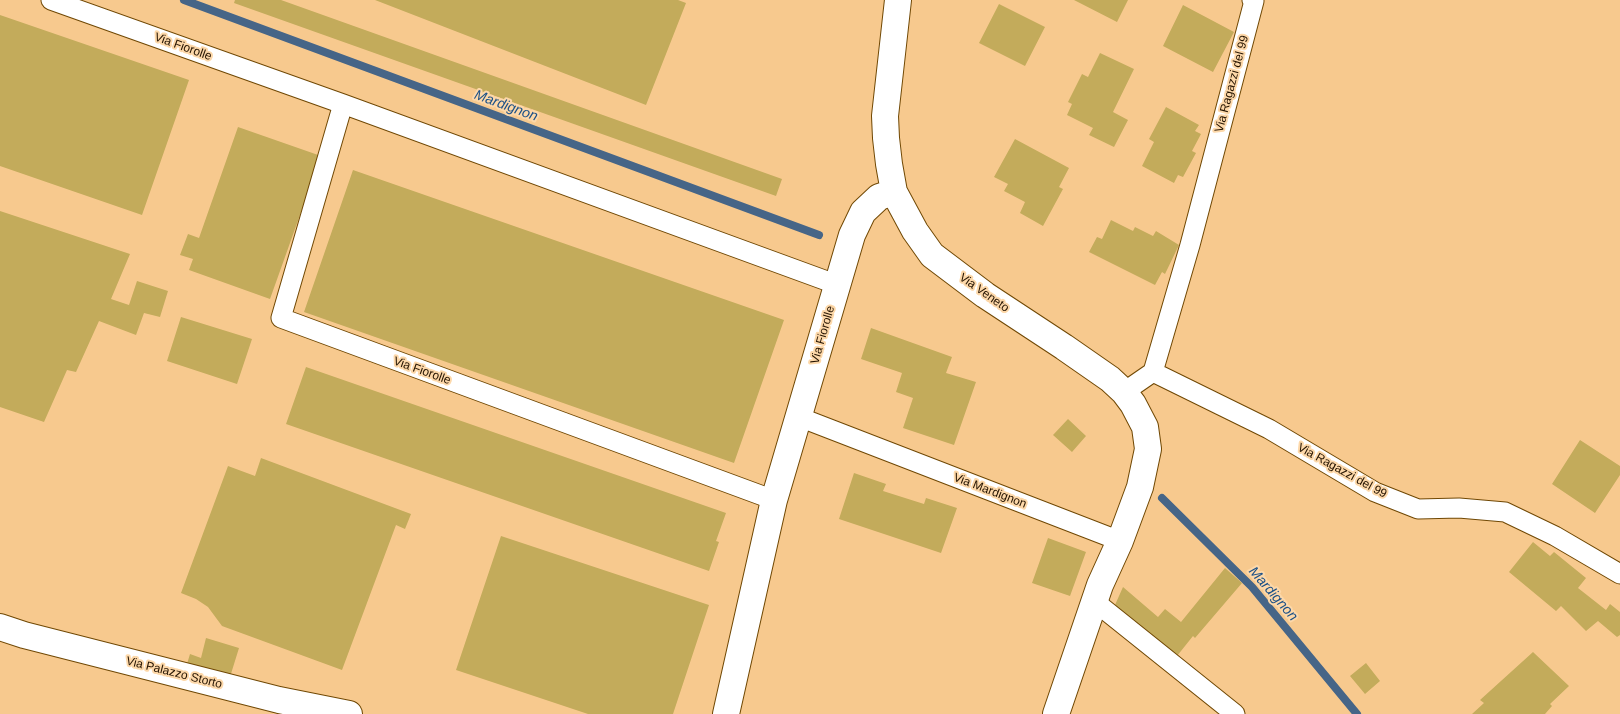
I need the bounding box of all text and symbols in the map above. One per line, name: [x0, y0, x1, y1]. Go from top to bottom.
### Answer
street label: Via Fiorolle: [152, 30, 214, 64]
street label: Via Ragazzi del 99: [1212, 34, 1252, 134]
water label: Mardignon: [472, 87, 540, 125]
street label: Via Veneto: [956, 271, 1012, 315]
street label: Via Fiorolle: [808, 304, 838, 366]
street label: Via Fiorolle: [391, 354, 453, 388]
street label: Via Ragazzi del 99: [1295, 441, 1389, 501]
street label: Via Mardignon: [951, 470, 1029, 512]
water label: Mardignon: [1245, 564, 1301, 624]
street label: Via Palazzo Storto: [124, 654, 224, 692]

